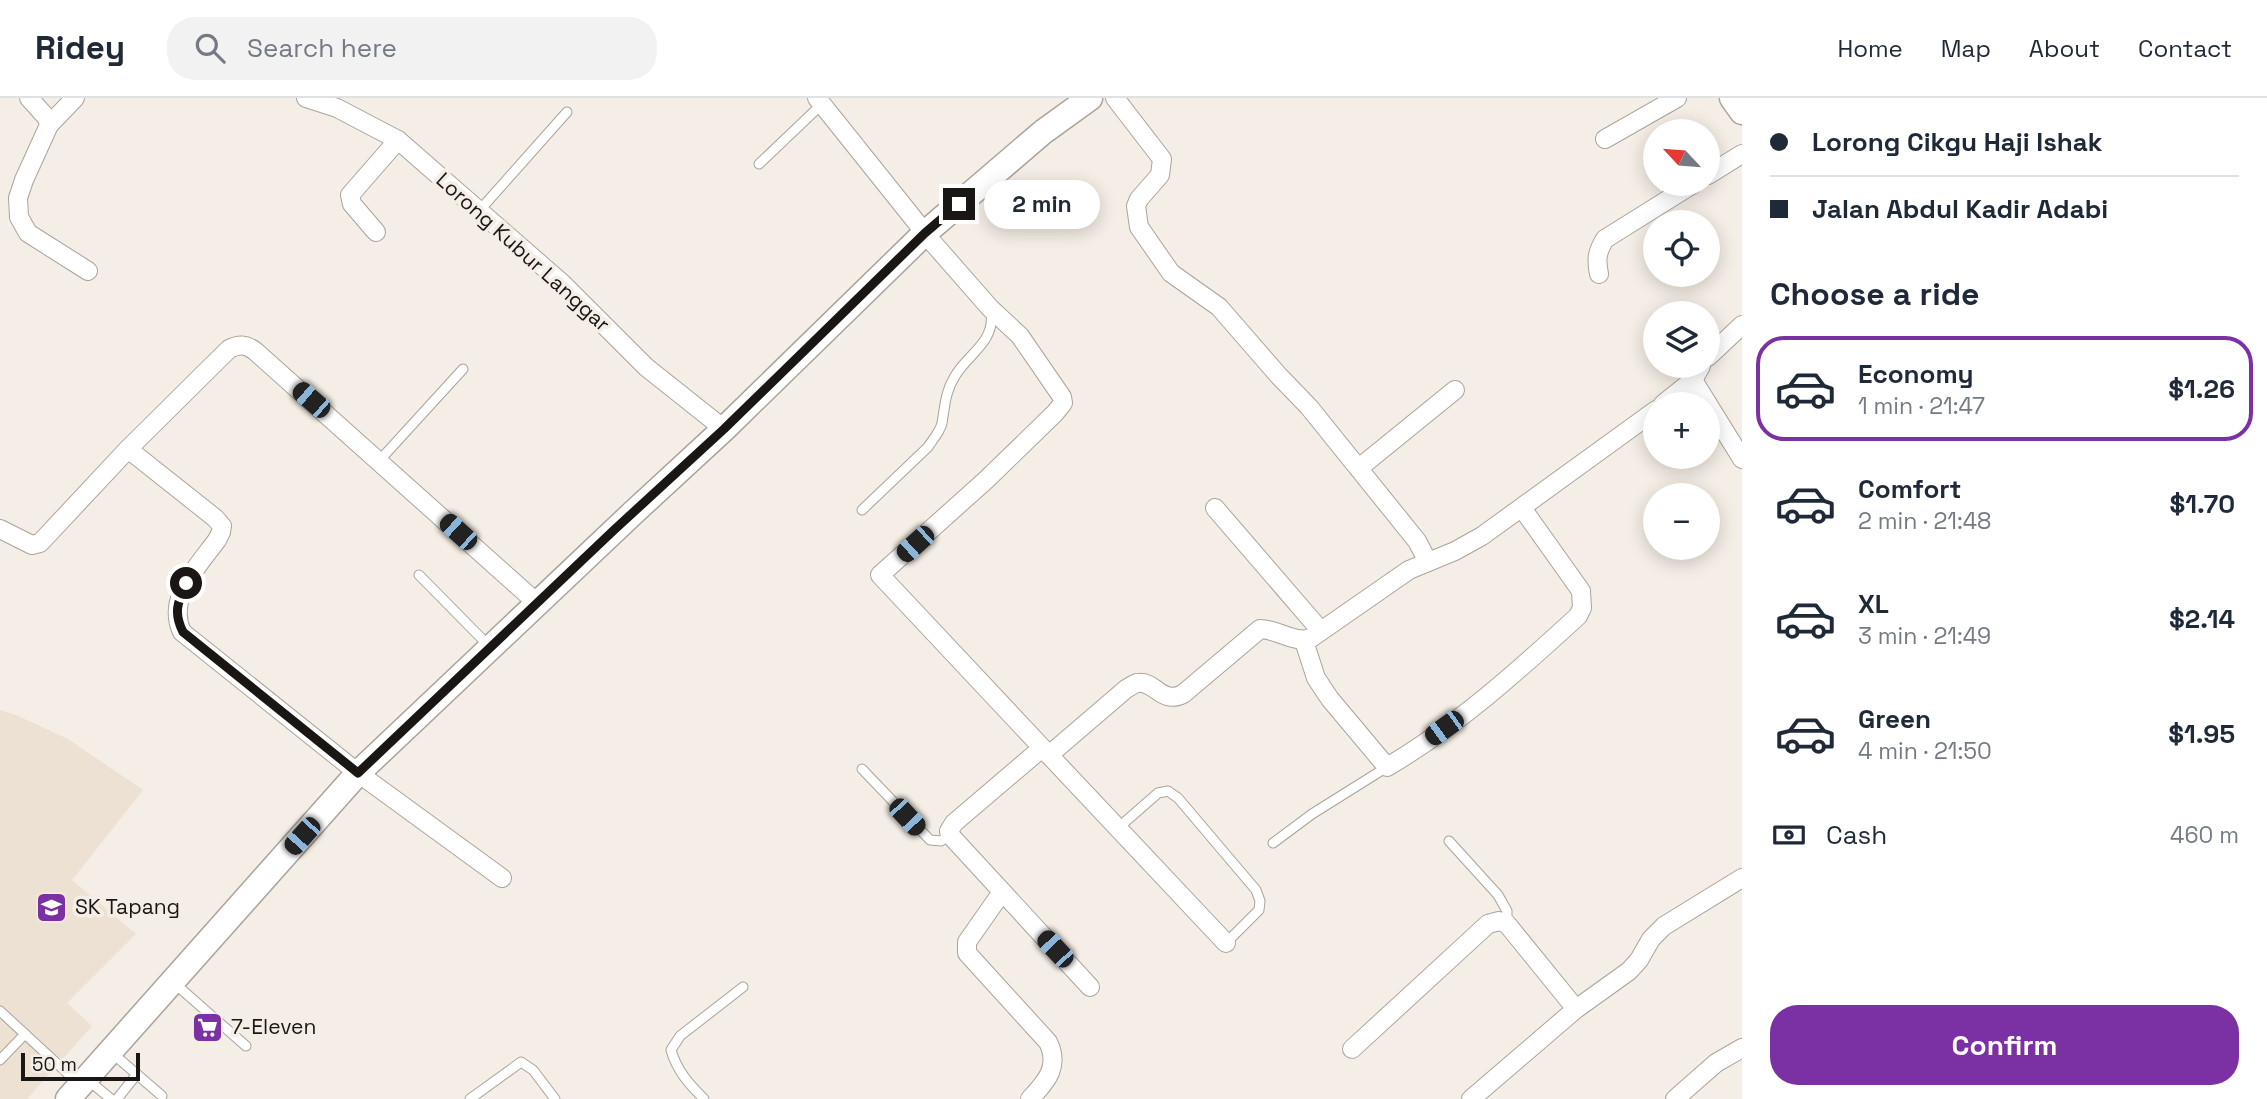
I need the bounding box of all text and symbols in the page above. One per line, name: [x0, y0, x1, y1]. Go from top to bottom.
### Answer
search box: [167, 17, 657, 80]
text: Ridey: [35, 27, 125, 69]
icon: search: [191, 29, 229, 67]
text: Search here: [247, 31, 397, 65]
text: Home: [1837, 33, 1903, 64]
text: Map: [1941, 33, 1991, 64]
text: About: [2029, 33, 2100, 64]
text: Contact: [2138, 33, 2232, 64]
north arrow: [1643, 119, 1720, 196]
map controls: [1643, 119, 1720, 560]
text: Lorong Cikgu Haji Ishak: [1812, 125, 2102, 159]
street label: Lorong Kubur Langgar: [431, 166, 616, 337]
callout: 2 min: [984, 180, 1099, 228]
route end: [943, 188, 975, 220]
text: 2 min: [1012, 189, 1072, 219]
text: Jalan Abdul Kadir Adabi: [1812, 192, 2108, 226]
button: locate: [1643, 210, 1720, 287]
text: Choose a ride: [1770, 274, 1980, 314]
button: layers: [1643, 301, 1720, 378]
icon: car: [1774, 357, 1837, 420]
text: Economy: [1858, 357, 1974, 391]
text: $1.26: [2168, 372, 2235, 406]
car: [289, 378, 334, 422]
text: 1 min · 21:47: [1858, 391, 1985, 421]
button: +: [1643, 392, 1720, 469]
icon: car: [1774, 472, 1837, 535]
text: Comfort: [1858, 472, 1961, 506]
button: −: [1643, 483, 1720, 560]
text: $1.70: [2169, 487, 2235, 521]
text: 2 min · 21:48: [1858, 506, 1991, 536]
car: [436, 510, 481, 554]
car: [893, 522, 938, 566]
route start: [170, 567, 202, 599]
icon: car: [1774, 587, 1837, 650]
text: XL: [1858, 587, 1889, 621]
text: $2.14: [2169, 602, 2235, 636]
text: 3 min · 21:49: [1858, 621, 1991, 651]
icon: car: [1774, 702, 1837, 765]
text: Green: [1858, 702, 1931, 736]
car: [1421, 707, 1468, 749]
text: $1.95: [2168, 717, 2235, 751]
text: 4 min · 21:50: [1858, 736, 1992, 766]
car: [885, 794, 930, 840]
car: [281, 813, 324, 859]
icon: cash: [1770, 816, 1808, 854]
text: Cash: [1826, 818, 1887, 852]
text: 460 m: [2170, 820, 2239, 850]
school or university icon: SK Tapang: [35, 890, 69, 924]
place label: SK Tapang: [75, 893, 180, 920]
car: [1033, 926, 1078, 972]
button: Confirm: [1770, 1005, 2239, 1085]
supermarket icon: 7-Eleven: [191, 1010, 225, 1044]
place label: 7-Eleven: [231, 1013, 316, 1040]
scale bar: [21, 1050, 140, 1082]
text: 50 m: [32, 1052, 77, 1077]

